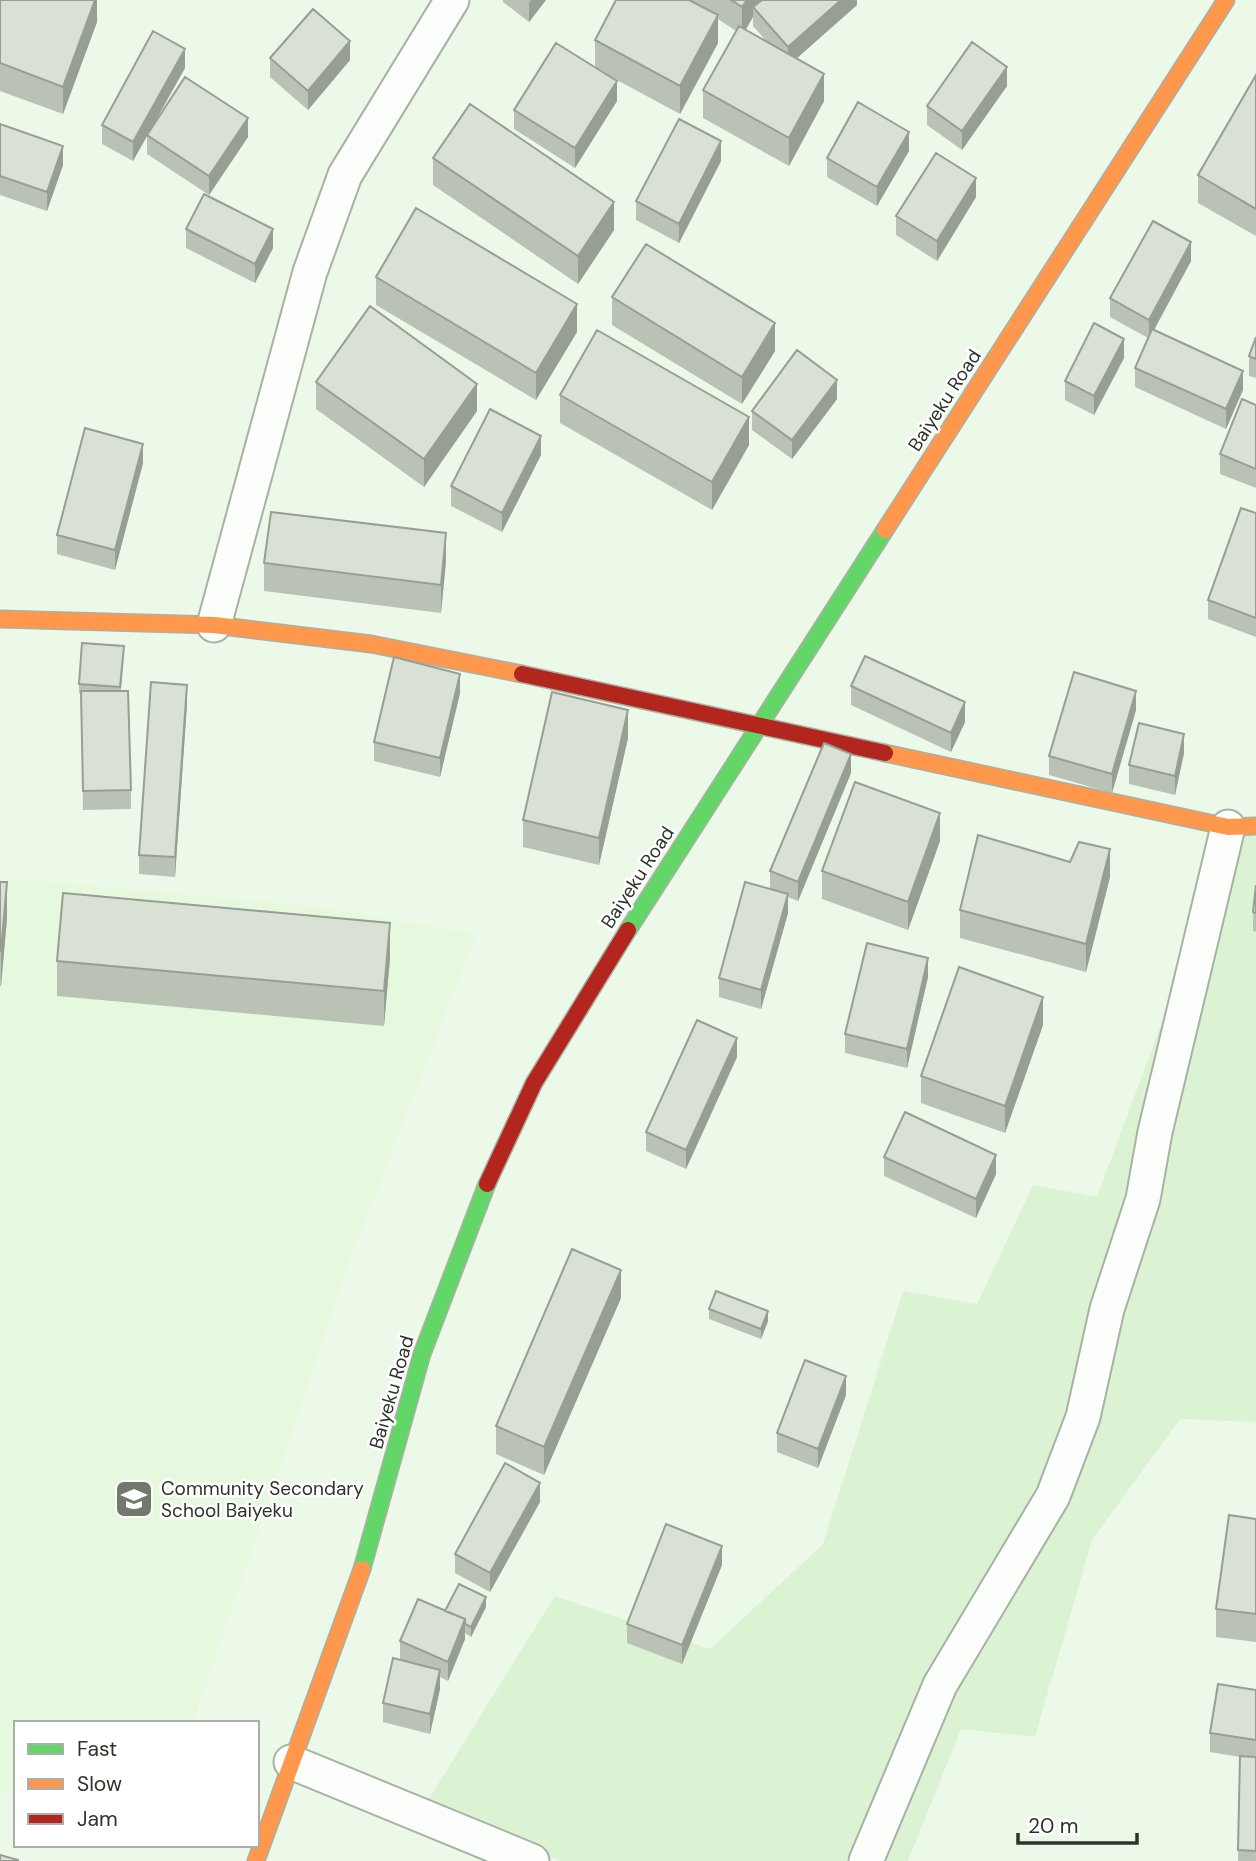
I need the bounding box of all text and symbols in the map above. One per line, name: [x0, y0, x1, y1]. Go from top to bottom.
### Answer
street label: Baiyeku Road: [902, 345, 987, 456]
street label: Baiyeku Road: [595, 822, 680, 933]
street label: Baiyeku Road: [363, 1333, 420, 1452]
place label: Community Secondary School Baiyeku: [161, 1476, 364, 1523]
school or university icon: Community Secondary School Baiyeku: [113, 1478, 155, 1520]
legend: [14, 1721, 259, 1847]
text: Fast: [77, 1735, 117, 1763]
text: Slow: [77, 1770, 122, 1798]
scale bar: [1018, 1801, 1137, 1845]
text: Jam: [77, 1805, 118, 1833]
text: 20 m: [1028, 1812, 1079, 1840]

